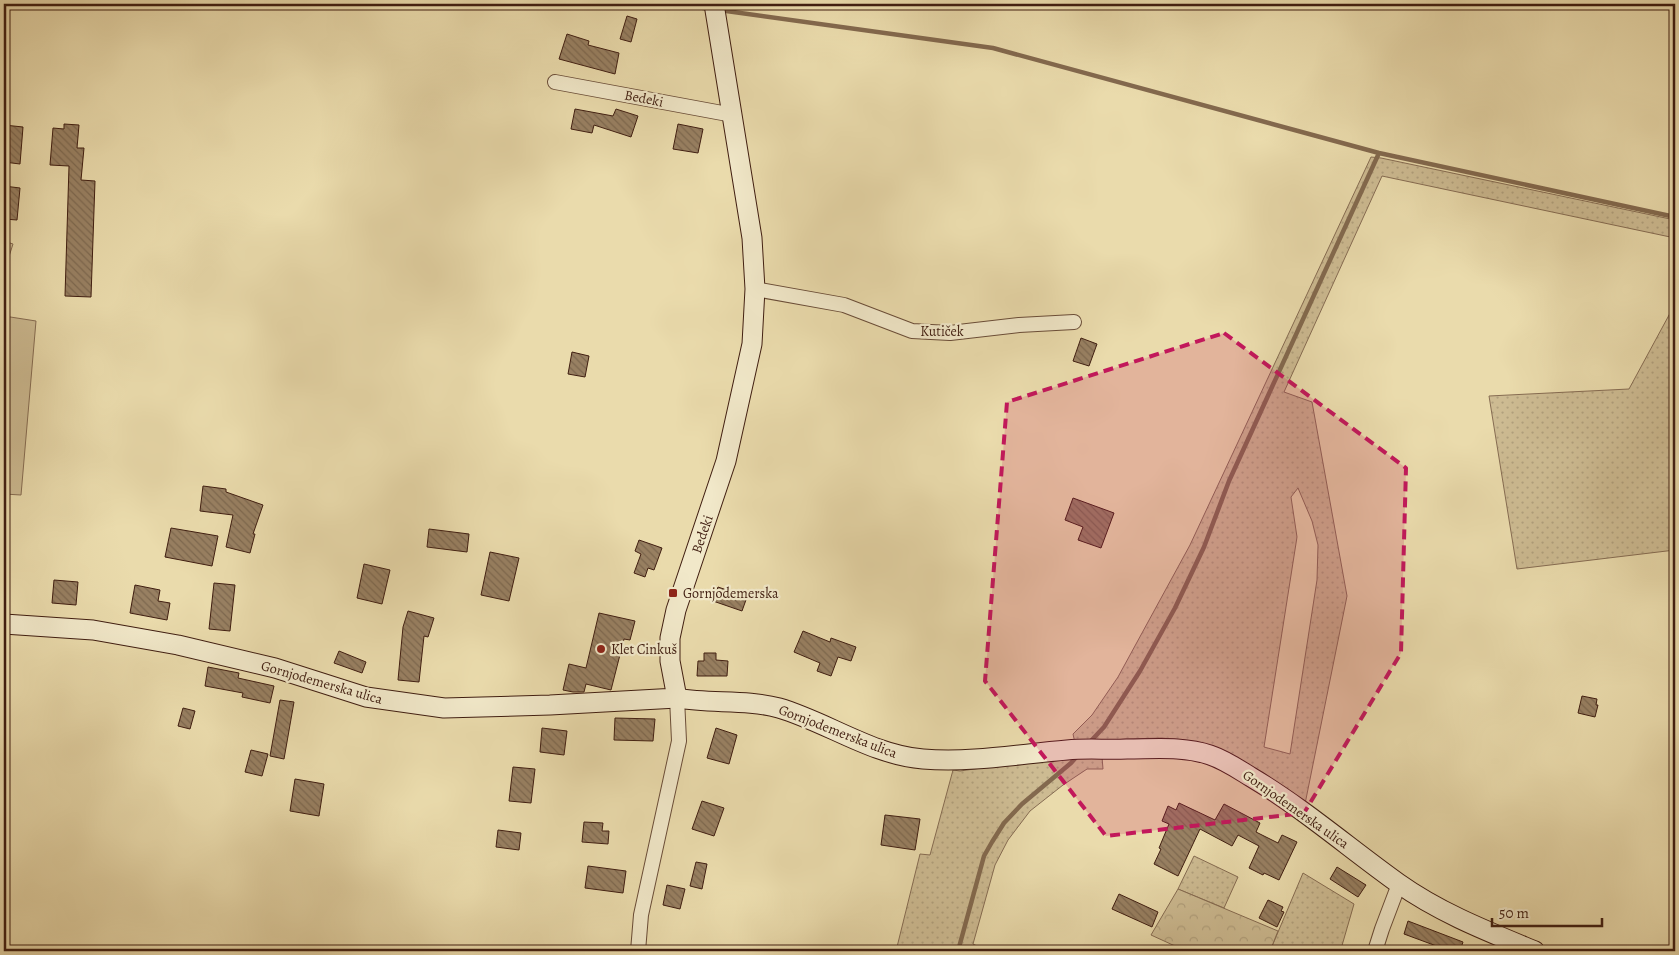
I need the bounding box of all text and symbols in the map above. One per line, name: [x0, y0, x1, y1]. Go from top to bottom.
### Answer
street label: Bedeki: [623, 85, 665, 112]
street label: Kutiček: [920, 322, 964, 341]
street label: Bedeki: [687, 512, 718, 556]
place label: Gornjodemerska: [683, 584, 779, 603]
marker: Gornjodemerska: [667, 587, 679, 599]
place label: Klet Cinkuš: [611, 640, 678, 659]
marker: Klet Cinkuš: [595, 643, 607, 655]
street label: Gornjodemerska ulica: [259, 656, 385, 709]
street label: Gornjodemerska ulica: [776, 700, 900, 763]
street label: Gornjodemerska ulica: [1239, 766, 1353, 853]
scale bar: [1492, 895, 1602, 927]
text: 50 m: [1499, 903, 1529, 923]

